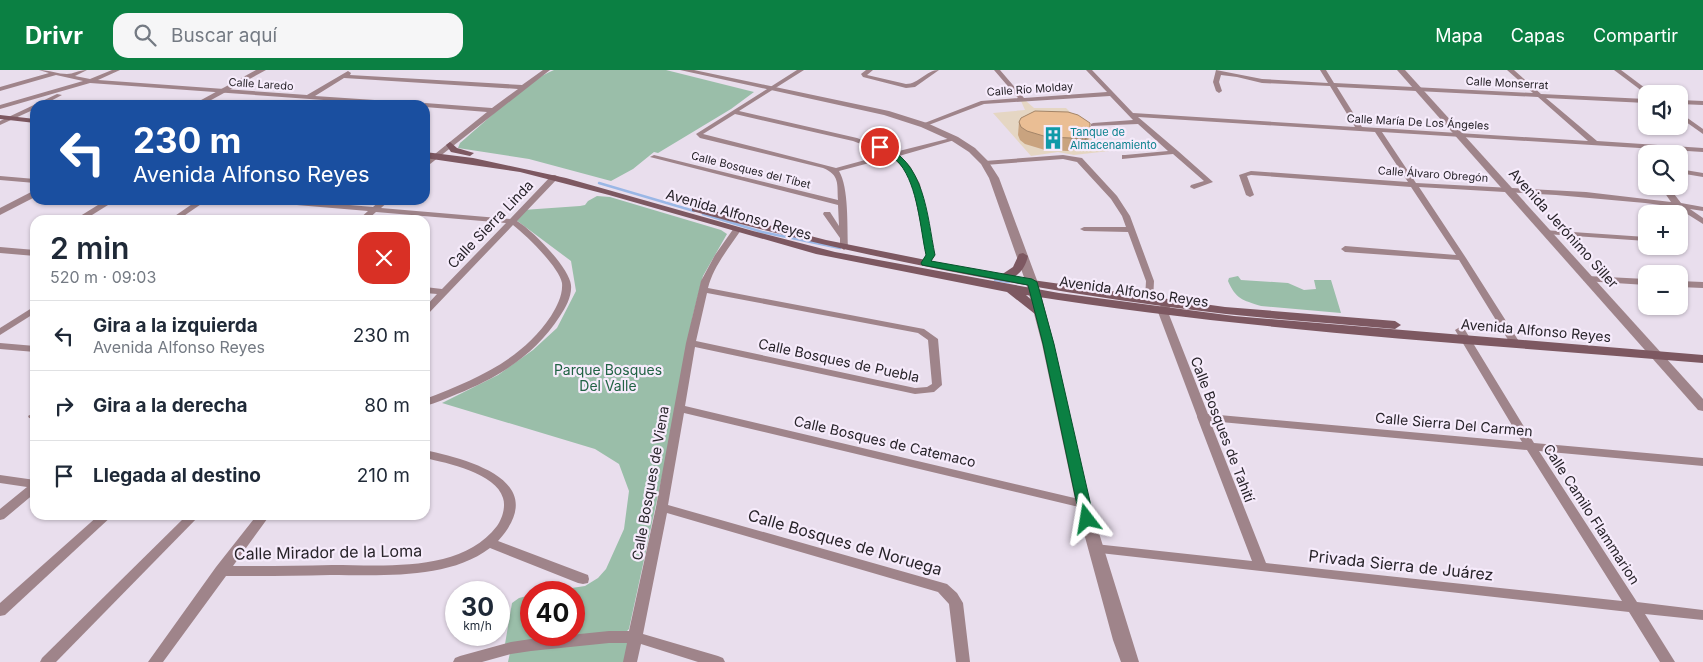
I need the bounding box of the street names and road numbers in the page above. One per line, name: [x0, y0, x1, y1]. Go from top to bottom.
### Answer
street label: Calle Monserrat: [1465, 74, 1549, 92]
street label: Calle Laredo: [228, 75, 294, 93]
street label: Calle Río Molday: [986, 79, 1074, 99]
street label: Calle María De Los Ángeles: [1346, 111, 1490, 133]
street label: Calle Bosques del Tíbet: [690, 148, 813, 192]
street label: Calle Álvaro Obregón: [1377, 163, 1489, 185]
street label: Avenida Jerónimo Siller: [1506, 165, 1622, 291]
street label: Calle Sierra Linda: [444, 176, 536, 272]
street label: Avenida Alfonso Reyes: [664, 185, 814, 243]
street label: Avenida Alfonso Reyes: [1058, 272, 1210, 310]
street label: Avenida Alfonso Reyes: [1460, 315, 1612, 345]
street label: Calle Bosques de Puebla: [757, 335, 921, 385]
street label: Calle Bosques de Tahití: [1187, 354, 1259, 505]
street label: Calle Bosques de Viena: [628, 405, 672, 561]
street label: Calle Sierra Del Carmen: [1375, 409, 1533, 439]
street label: Calle Bosques de Catemaco: [792, 412, 978, 470]
street label: Calle Camilo Flammarion: [1540, 441, 1644, 587]
street label: Calle Bosques de Noruega: [746, 505, 944, 579]
street label: Calle Mirador de la Loma: [234, 540, 422, 564]
street label: Privada Sierra de Juárez: [1308, 545, 1494, 585]

